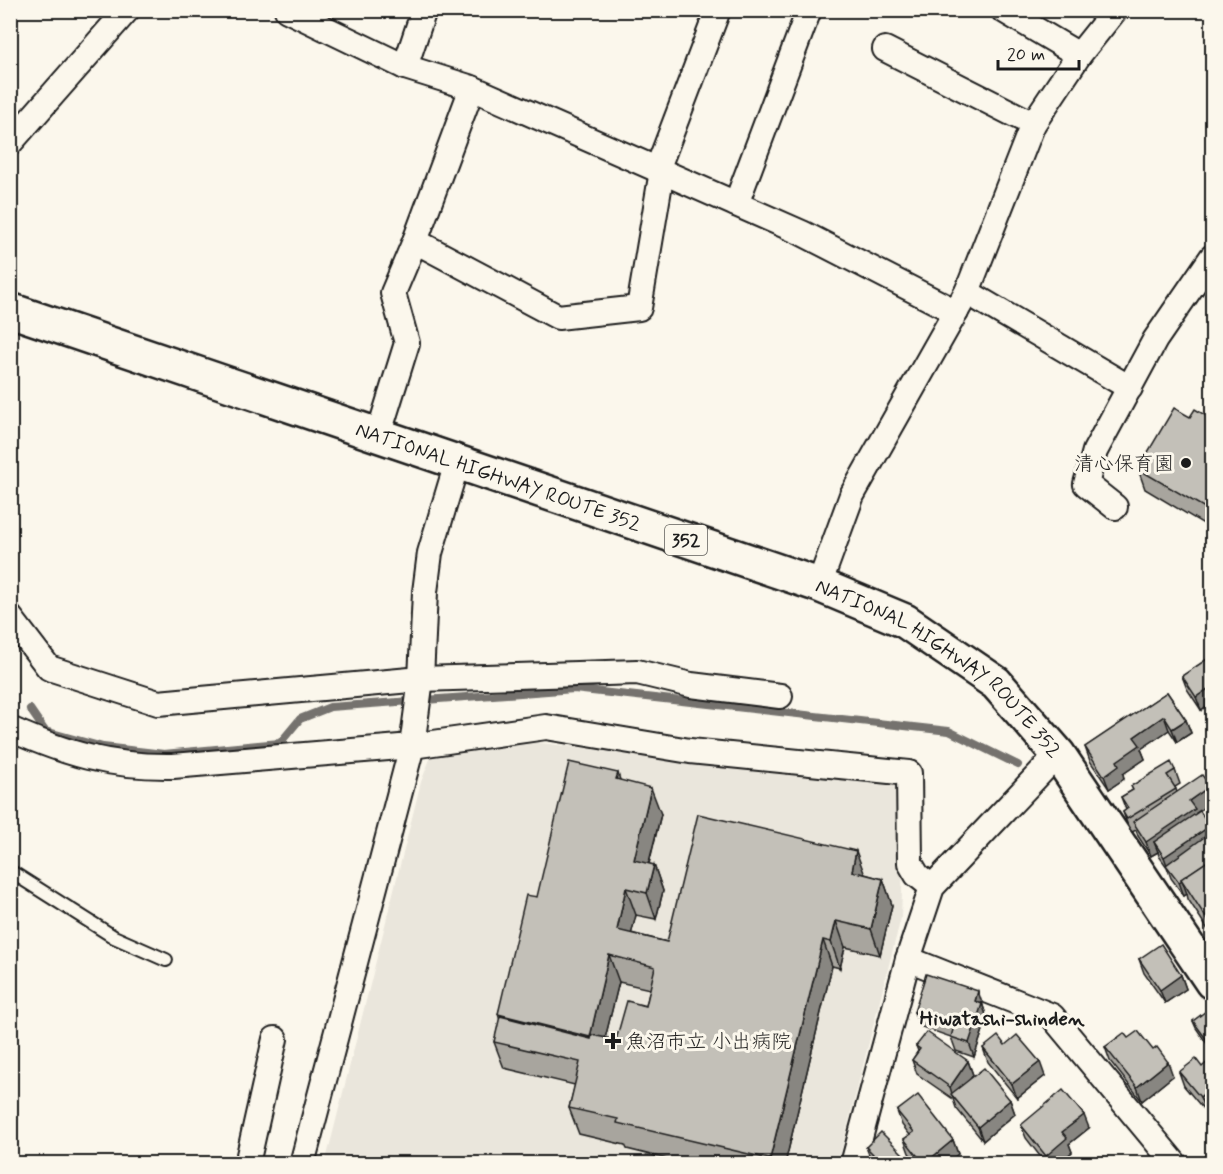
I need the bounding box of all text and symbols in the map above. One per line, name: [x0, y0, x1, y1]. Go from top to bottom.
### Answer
scale bar: [998, 33, 1079, 71]
text: 20 m: [1007, 43, 1045, 67]
street label: NATIONAL HIGHWAY ROUTE 352: [352, 416, 644, 539]
place label: 清心保育園: [1074, 451, 1174, 478]
marker: 清心保育園: [1179, 456, 1193, 470]
road number: 352: [665, 525, 707, 555]
street label: NATIONAL HIGHWAY ROUTE 352: [811, 573, 1067, 764]
district label: Hiwatashi-shinden: [920, 1005, 1085, 1033]
place label: 魚沼市立 小出病院: [626, 1029, 791, 1056]
marker: 魚沼市立 小出病院: [604, 1032, 622, 1050]

